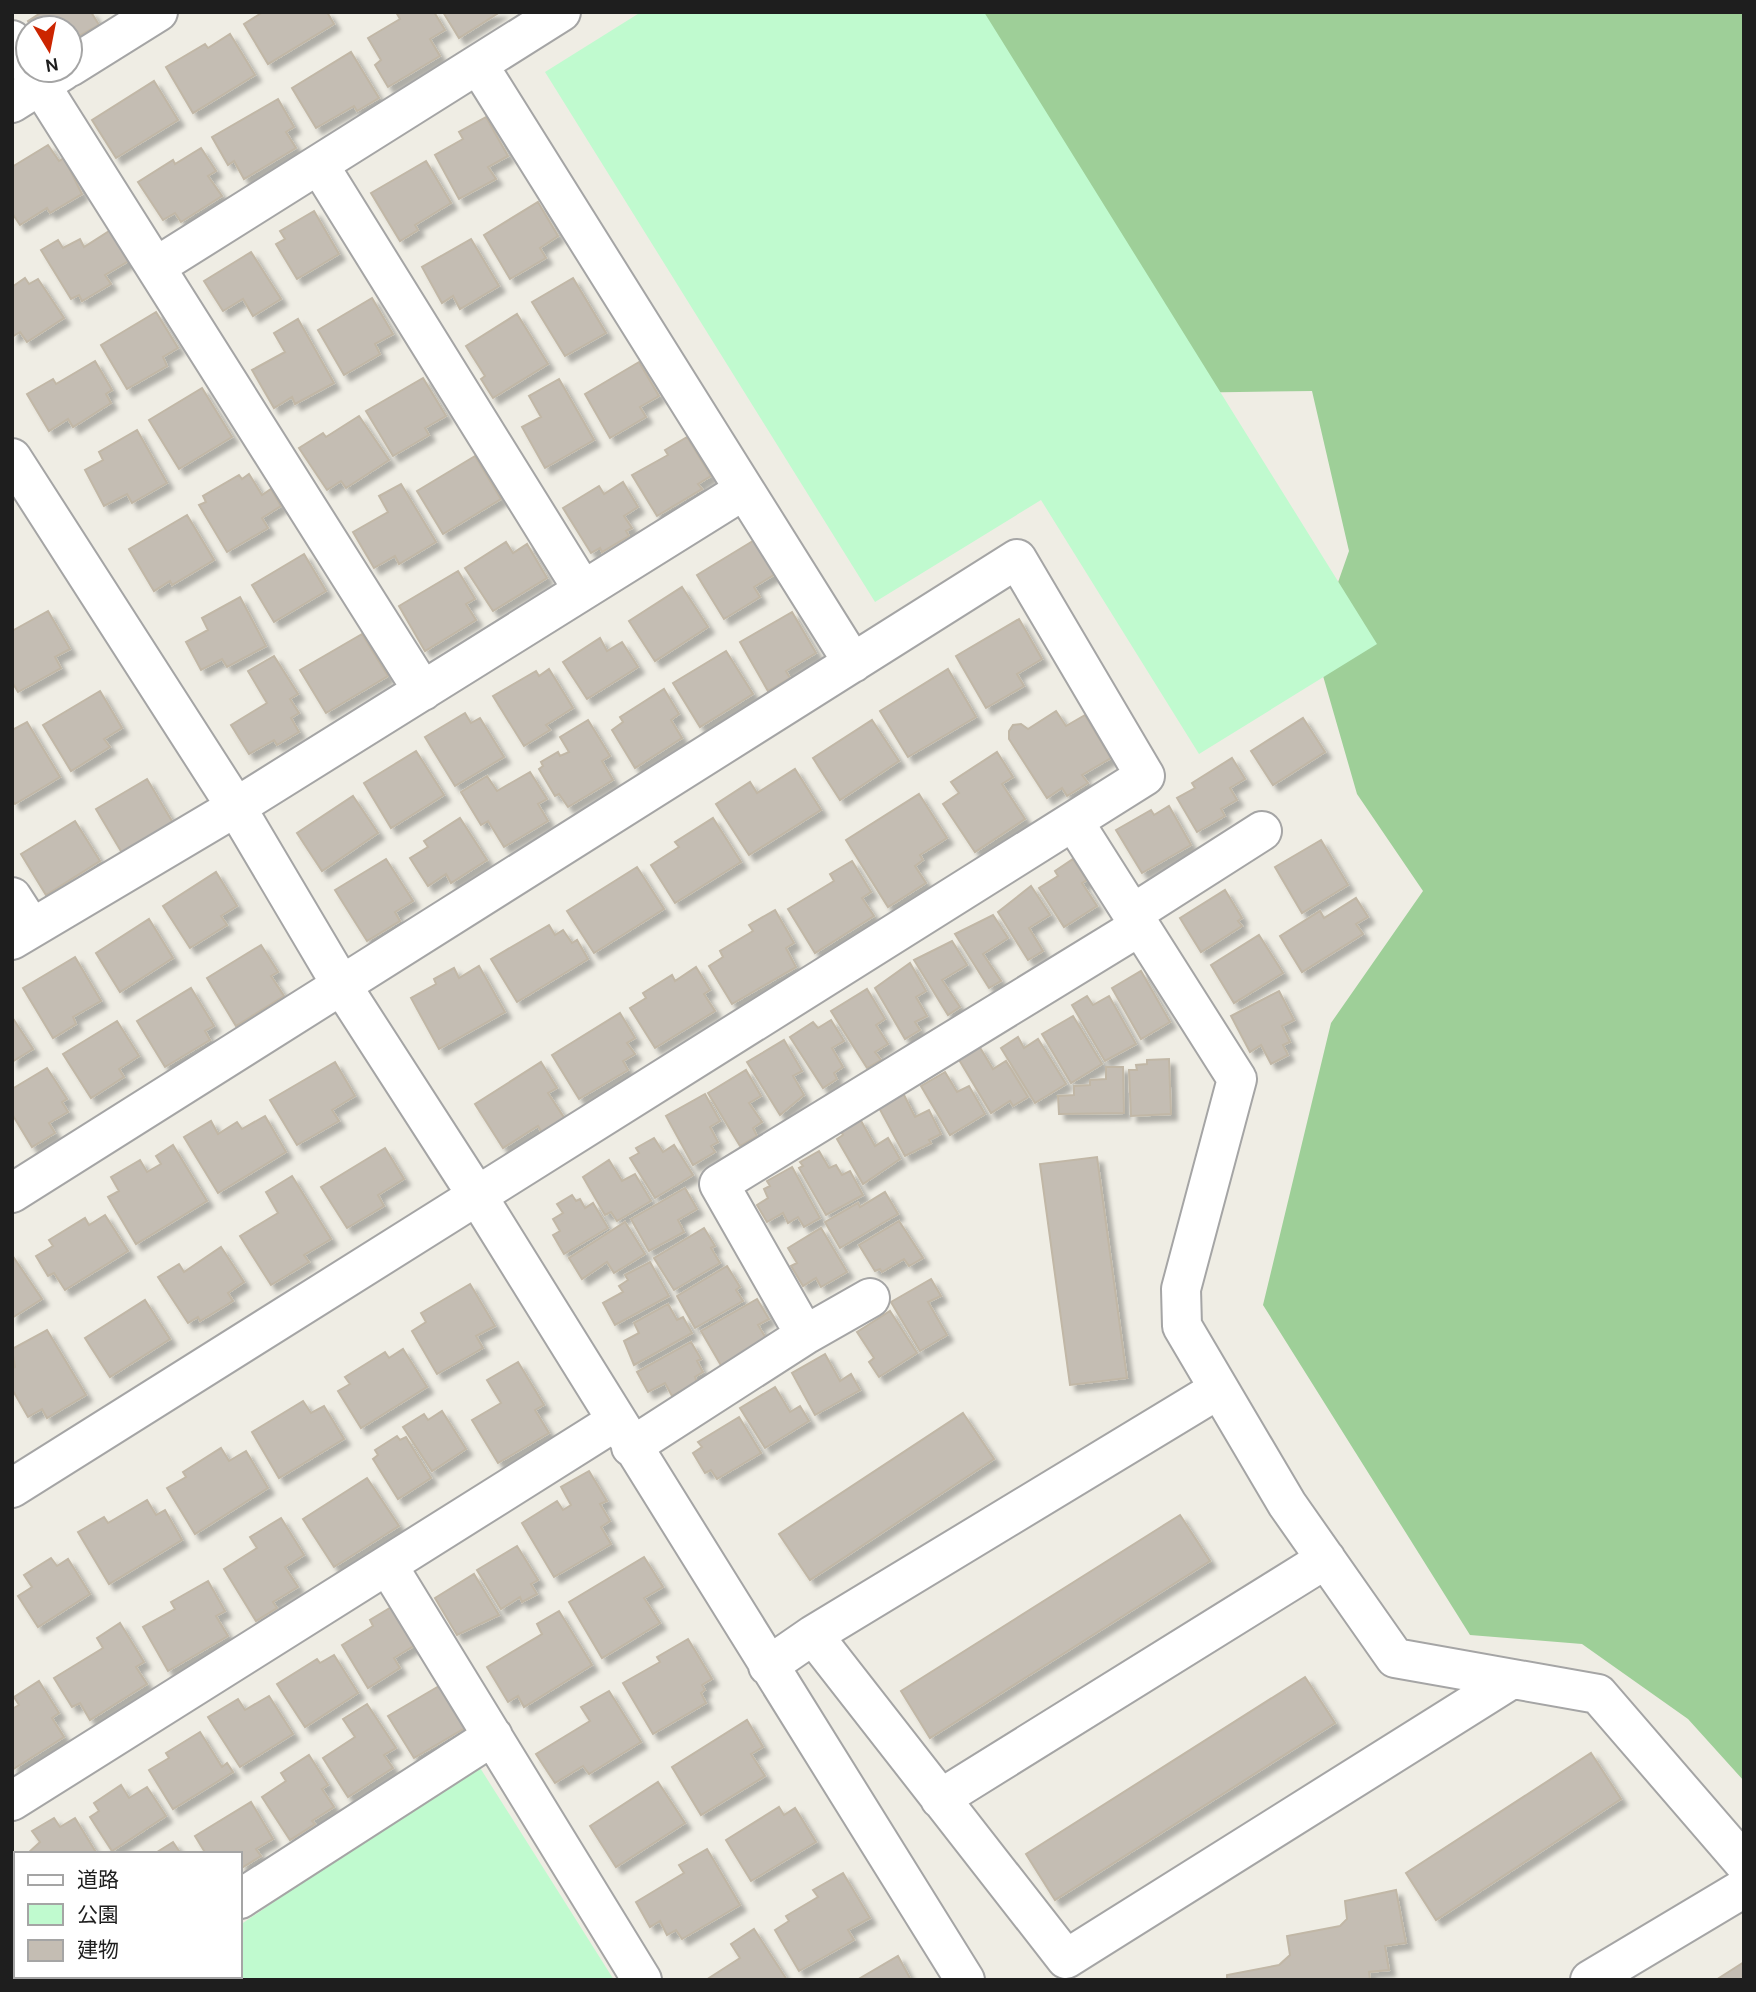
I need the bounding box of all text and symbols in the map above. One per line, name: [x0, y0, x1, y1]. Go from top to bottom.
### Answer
north arrow: [14, 14, 84, 84]
text: N: [43, 53, 60, 77]
legend: [14, 1852, 242, 1978]
text: 道路: [77, 1868, 119, 1892]
text: 公園: [77, 1903, 119, 1927]
text: 建物: [77, 1938, 119, 1962]

